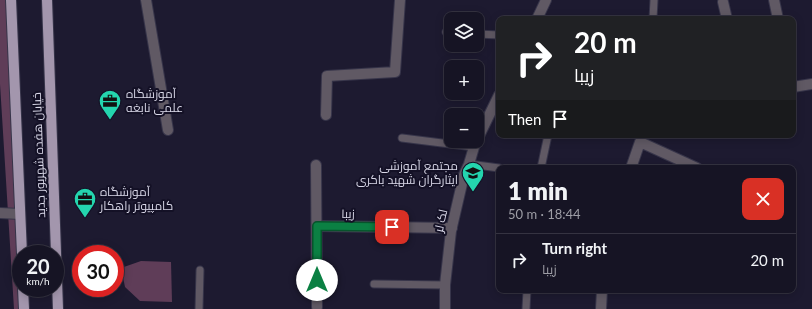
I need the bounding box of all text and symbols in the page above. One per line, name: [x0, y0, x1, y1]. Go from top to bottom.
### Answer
map controls: [444, 12, 484, 148]
button: layers: [444, 12, 484, 52]
text: 20 m: [574, 25, 637, 59]
icon: right: [508, 32, 560, 84]
button: +: [444, 60, 484, 100]
text: زیبا: [574, 64, 594, 86]
place label: آموزشگاه علمی نابغه: [126, 86, 183, 115]
office icon: آموزشگاه علمی نابغه: [97, 88, 123, 121]
street label: خیابان هفده شهریور جدید: [29, 92, 48, 218]
button: −: [444, 108, 484, 148]
icon: arrive: [549, 108, 571, 130]
text: Then: [508, 110, 541, 128]
place label: مجتمع آموزشی ایثارگران شهید باکری: [356, 158, 458, 187]
school or university icon: مجتمع آموزشی ایثارگران شهید باکری: [460, 160, 486, 193]
text: 1 min: [508, 176, 568, 205]
button: close: [742, 178, 784, 220]
place label: آموزشگاه کامپیوتر راهکار: [99, 184, 173, 214]
office icon: آموزشگاه کامپیوتر راهکار: [72, 186, 98, 219]
street label: زیبا: [341, 206, 355, 221]
text: 50 m · 18:44: [508, 206, 581, 222]
street label: لک لر: [431, 208, 450, 235]
pin: [375, 210, 409, 244]
icon: arrive: [381, 216, 403, 238]
text: Turn right: [542, 239, 607, 257]
speed limit sign: 30: [72, 245, 124, 297]
icon: right: [508, 249, 530, 271]
text: 20 m: [750, 251, 784, 269]
text: 20: [26, 254, 50, 278]
position arrow: [296, 259, 338, 301]
text: زیبا: [542, 261, 557, 277]
text: km/h: [26, 275, 50, 287]

